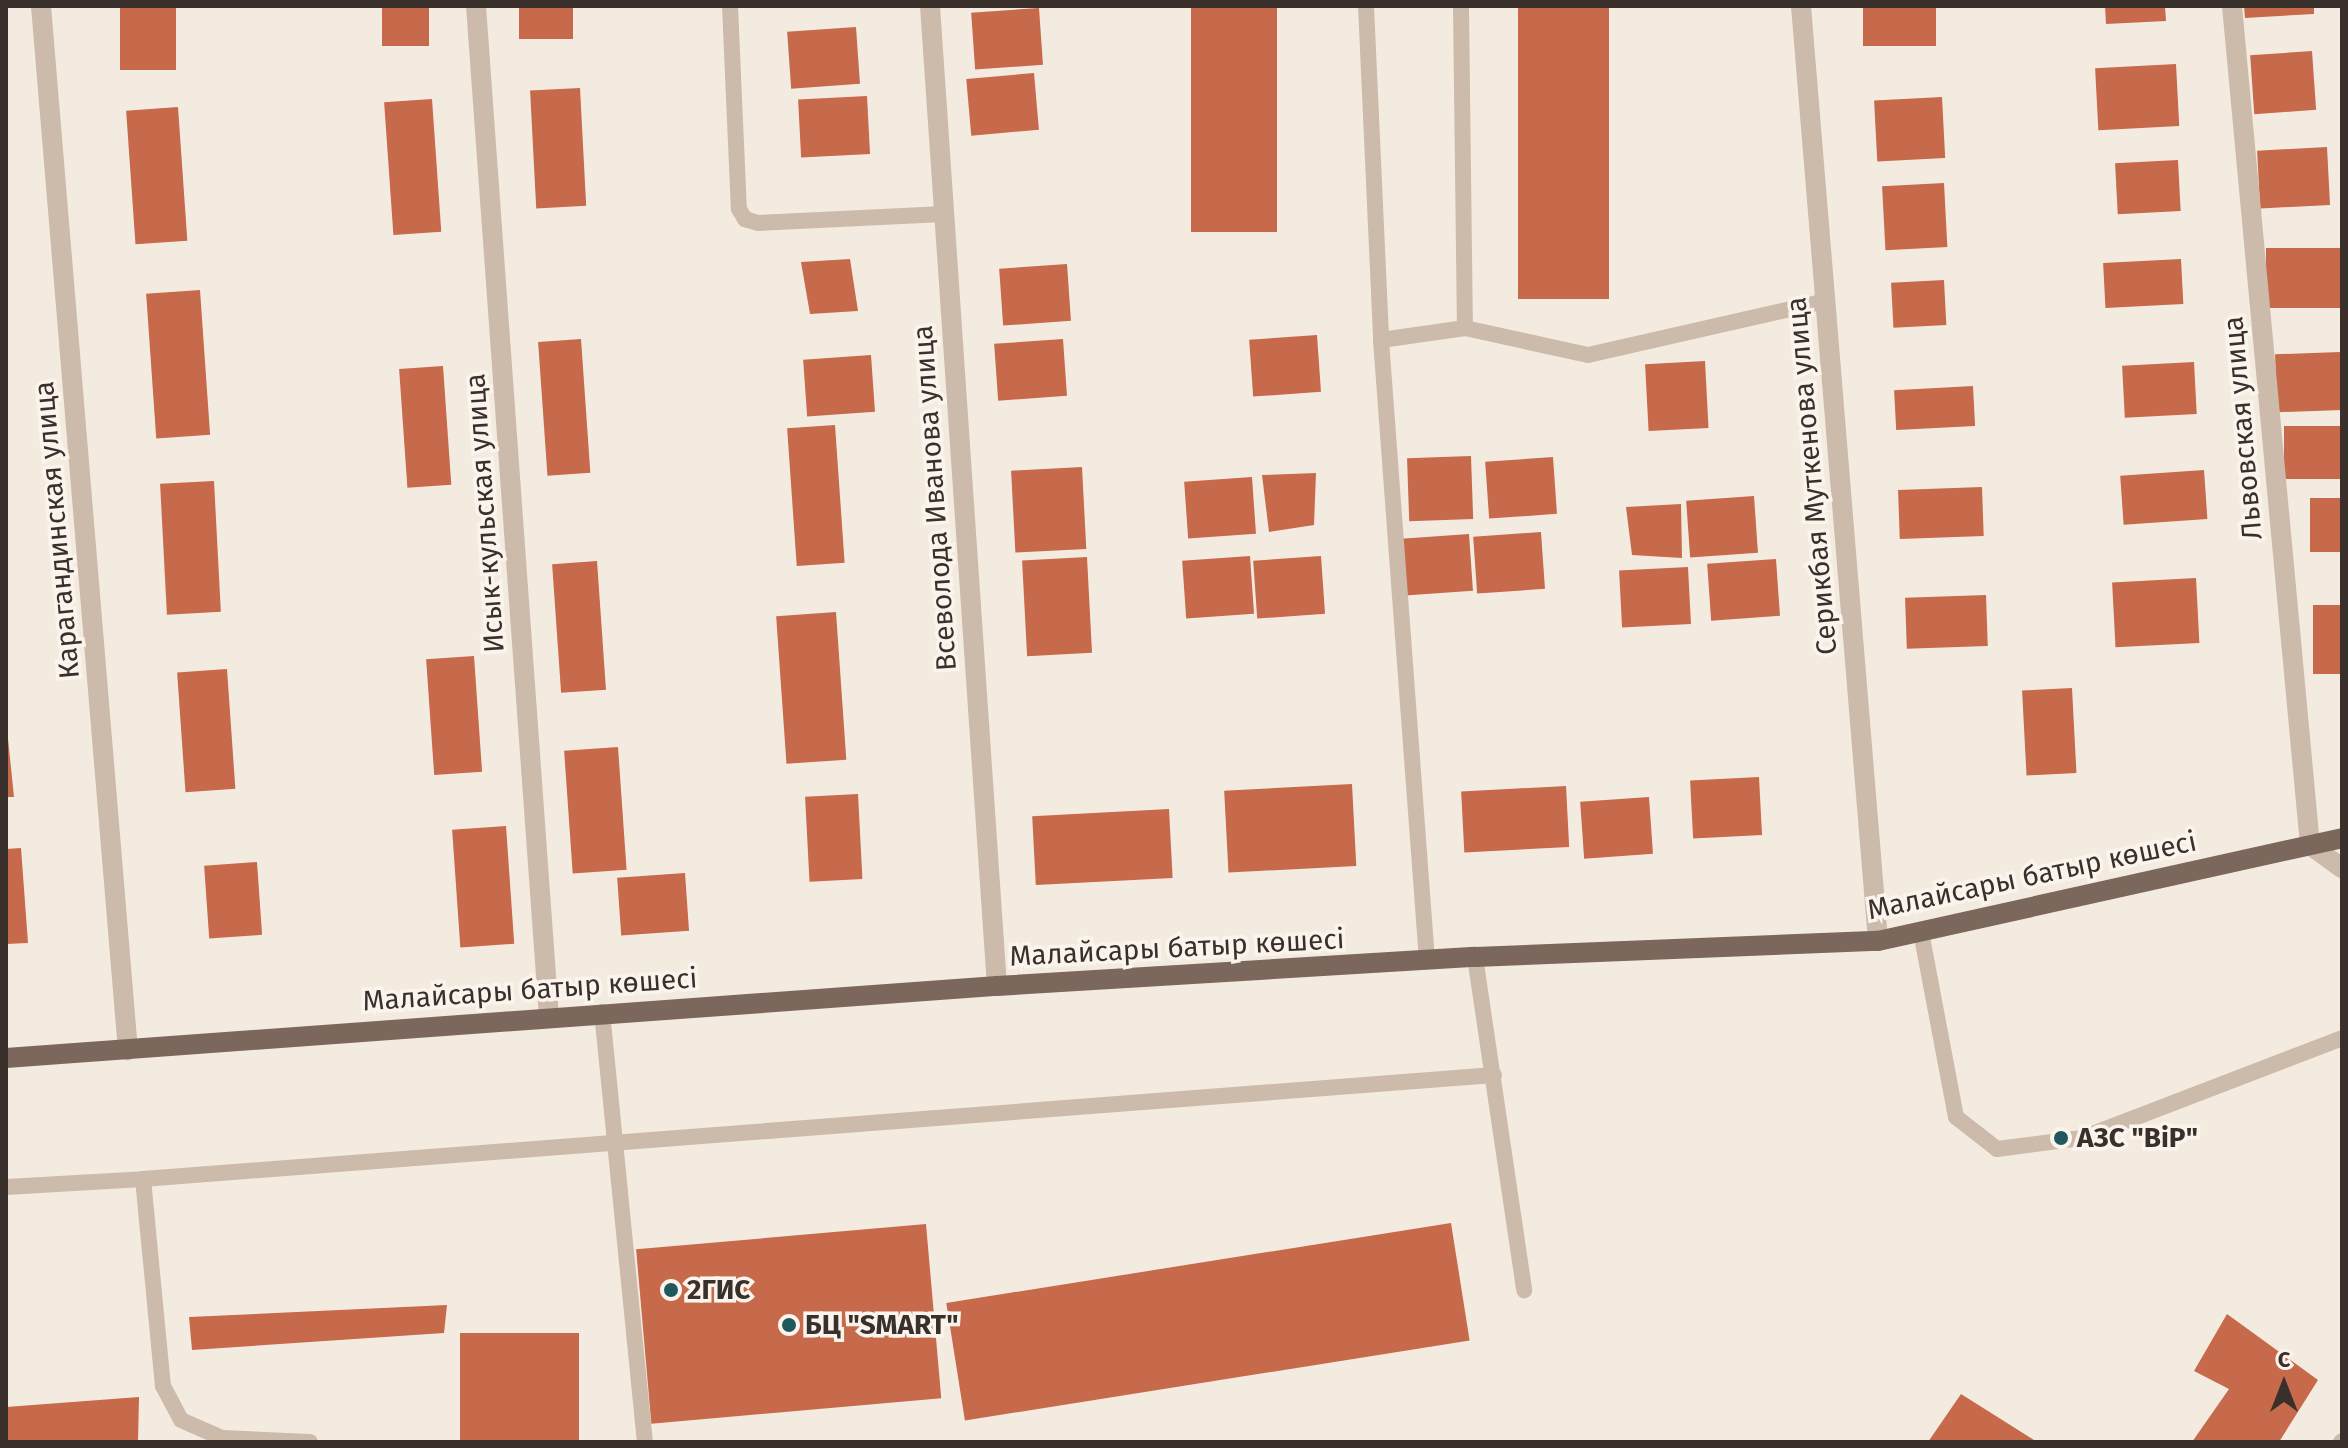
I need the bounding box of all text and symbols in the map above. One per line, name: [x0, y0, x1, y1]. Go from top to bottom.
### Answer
street label: Серикбая Муткенова улица: [1780, 296, 1844, 656]
street label: Львовская улица: [2216, 315, 2270, 541]
street label: Всеволода Иванова улица: [906, 324, 964, 672]
street label: Исык-кульская улица: [458, 372, 512, 654]
street label: Карагандинская улица: [27, 380, 87, 680]
street label: Малайсары батыр көшесі: [1864, 825, 2200, 927]
street label: Малайсары батыр көшесі: [1009, 922, 1345, 974]
street label: Малайсары батыр көшесі: [362, 962, 698, 1018]
place label: АЗС "BiP": [2077, 1121, 2198, 1155]
marker: АЗС "BiP": [2052, 1129, 2070, 1147]
place label: 2ГИС: [687, 1273, 750, 1307]
marker: 2ГИС: [662, 1281, 680, 1299]
place label: БЦ "SMART": [805, 1308, 958, 1342]
marker: БЦ "SMART": [780, 1316, 798, 1334]
north arrow: [2244, 1344, 2324, 1424]
text: С: [2278, 1346, 2290, 1373]

